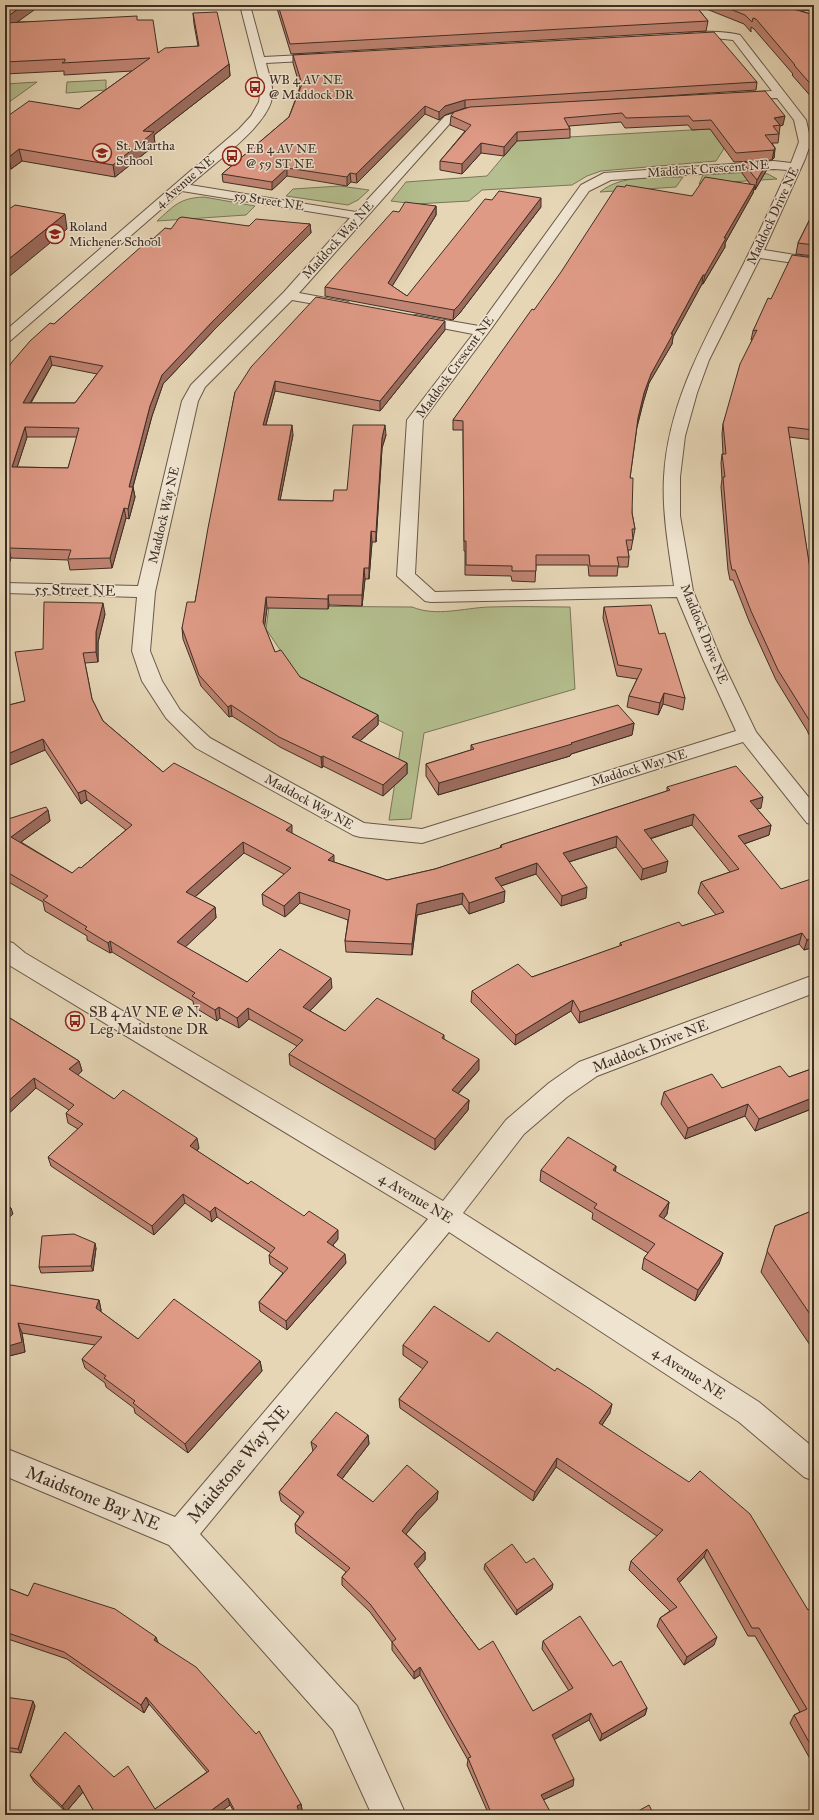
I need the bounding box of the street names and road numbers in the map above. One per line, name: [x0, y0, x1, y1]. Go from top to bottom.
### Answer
street label: 4 Avenue NE: [152, 152, 218, 212]
street label: Maddock Crescent NE: [646, 157, 770, 181]
street label: Maddock Drive NE: [743, 165, 803, 267]
street label: 59 Street NE: [233, 188, 305, 214]
street label: Maddock Way NE: [299, 198, 377, 282]
street label: Maddock Crescent NE: [413, 313, 497, 421]
street label: Maddock Way NE: [145, 465, 183, 565]
street label: 55 Street NE: [34, 580, 116, 600]
street label: Maddock Drive NE: [677, 582, 731, 686]
street label: Maddock Way NE: [589, 746, 689, 790]
street label: Maddock Way NE: [262, 771, 356, 833]
street label: Maddock Drive NE: [590, 1016, 711, 1076]
street label: 4 Avenue NE: [376, 1169, 457, 1227]
street label: 4 Avenue NE: [649, 1343, 729, 1403]
street label: Maidstone Way NE: [182, 1400, 294, 1528]
street label: Maidstone Bay NE: [23, 1461, 164, 1535]

